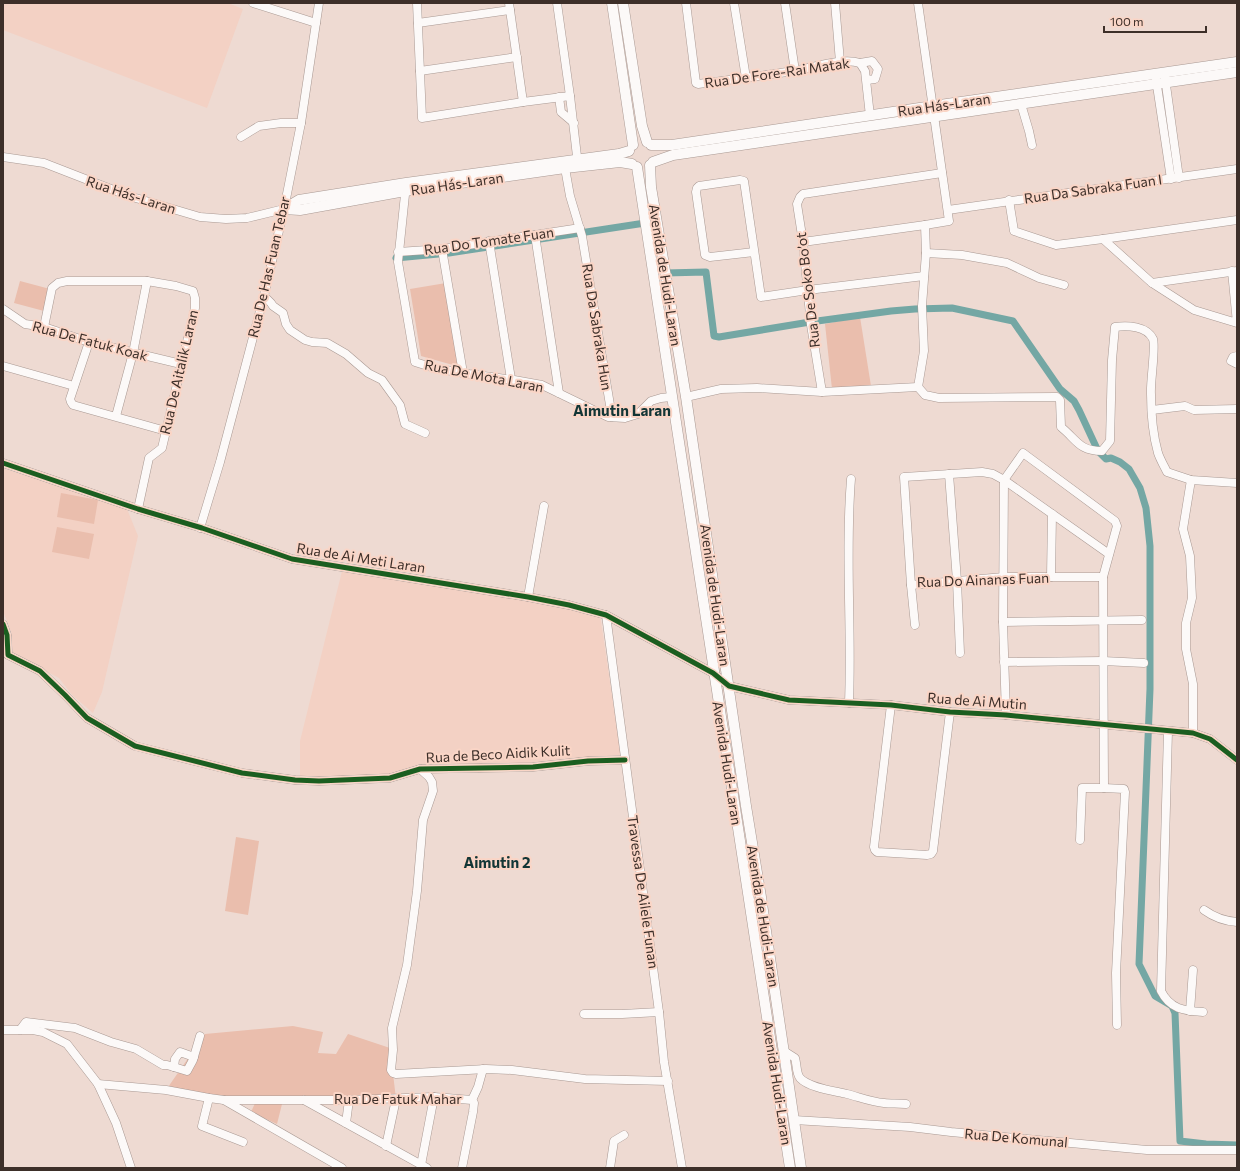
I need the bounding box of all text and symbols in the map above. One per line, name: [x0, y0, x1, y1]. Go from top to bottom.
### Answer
scale bar: [1104, 8, 1206, 34]
text: 100 m: [1110, 14, 1144, 28]
street label: Rua De Fore-Rai Matak: [703, 54, 851, 91]
street label: Rua Hás-Laran: [897, 90, 991, 119]
street label: Rua Hás-Laran: [410, 169, 504, 198]
street label: Rua Da Sabraka Fuan I: [1023, 170, 1163, 207]
street label: Rua Hás-Laran: [84, 172, 178, 217]
street label: Rua De Has Fuan Tebar: [244, 194, 293, 339]
street label: Avenida de Hudi-Laran: [646, 203, 685, 347]
street label: Rua Do Tomate Fuan: [423, 223, 555, 258]
street label: Rua De Soko Bo’ot: [792, 231, 823, 349]
street label: Rua Da Sabraka Hun: [579, 262, 616, 391]
street label: Rua De Aitalik Laran: [156, 308, 201, 436]
street label: Rua De Fatuk Koak: [31, 317, 150, 364]
street label: Rua De Mota Laran: [423, 356, 545, 395]
district label: Aimutin Laran: [573, 401, 671, 419]
street label: Avenida de Hudi-Laran: [697, 523, 734, 667]
street label: Rua de Ai Meti Laran: [296, 539, 427, 576]
street label: Rua Do Ainanas Fuan: [916, 569, 1049, 590]
street label: Rua de Ai Mutin: [927, 689, 1027, 712]
street label: Avenida Hudi-Laran: [709, 700, 746, 826]
street label: Rua de Beco Aidik Kulit: [425, 741, 571, 766]
street label: Travessa De Ailele Funan: [624, 814, 663, 970]
street label: Avenida de Hudi-Laran: [744, 844, 783, 988]
district label: Aimutin 2: [463, 853, 531, 871]
street label: Avenida Hudi-Laran: [759, 1020, 796, 1146]
street label: Rua De Fatuk Mahar: [334, 1090, 462, 1107]
street label: Rua De Komunal: [964, 1125, 1068, 1150]

